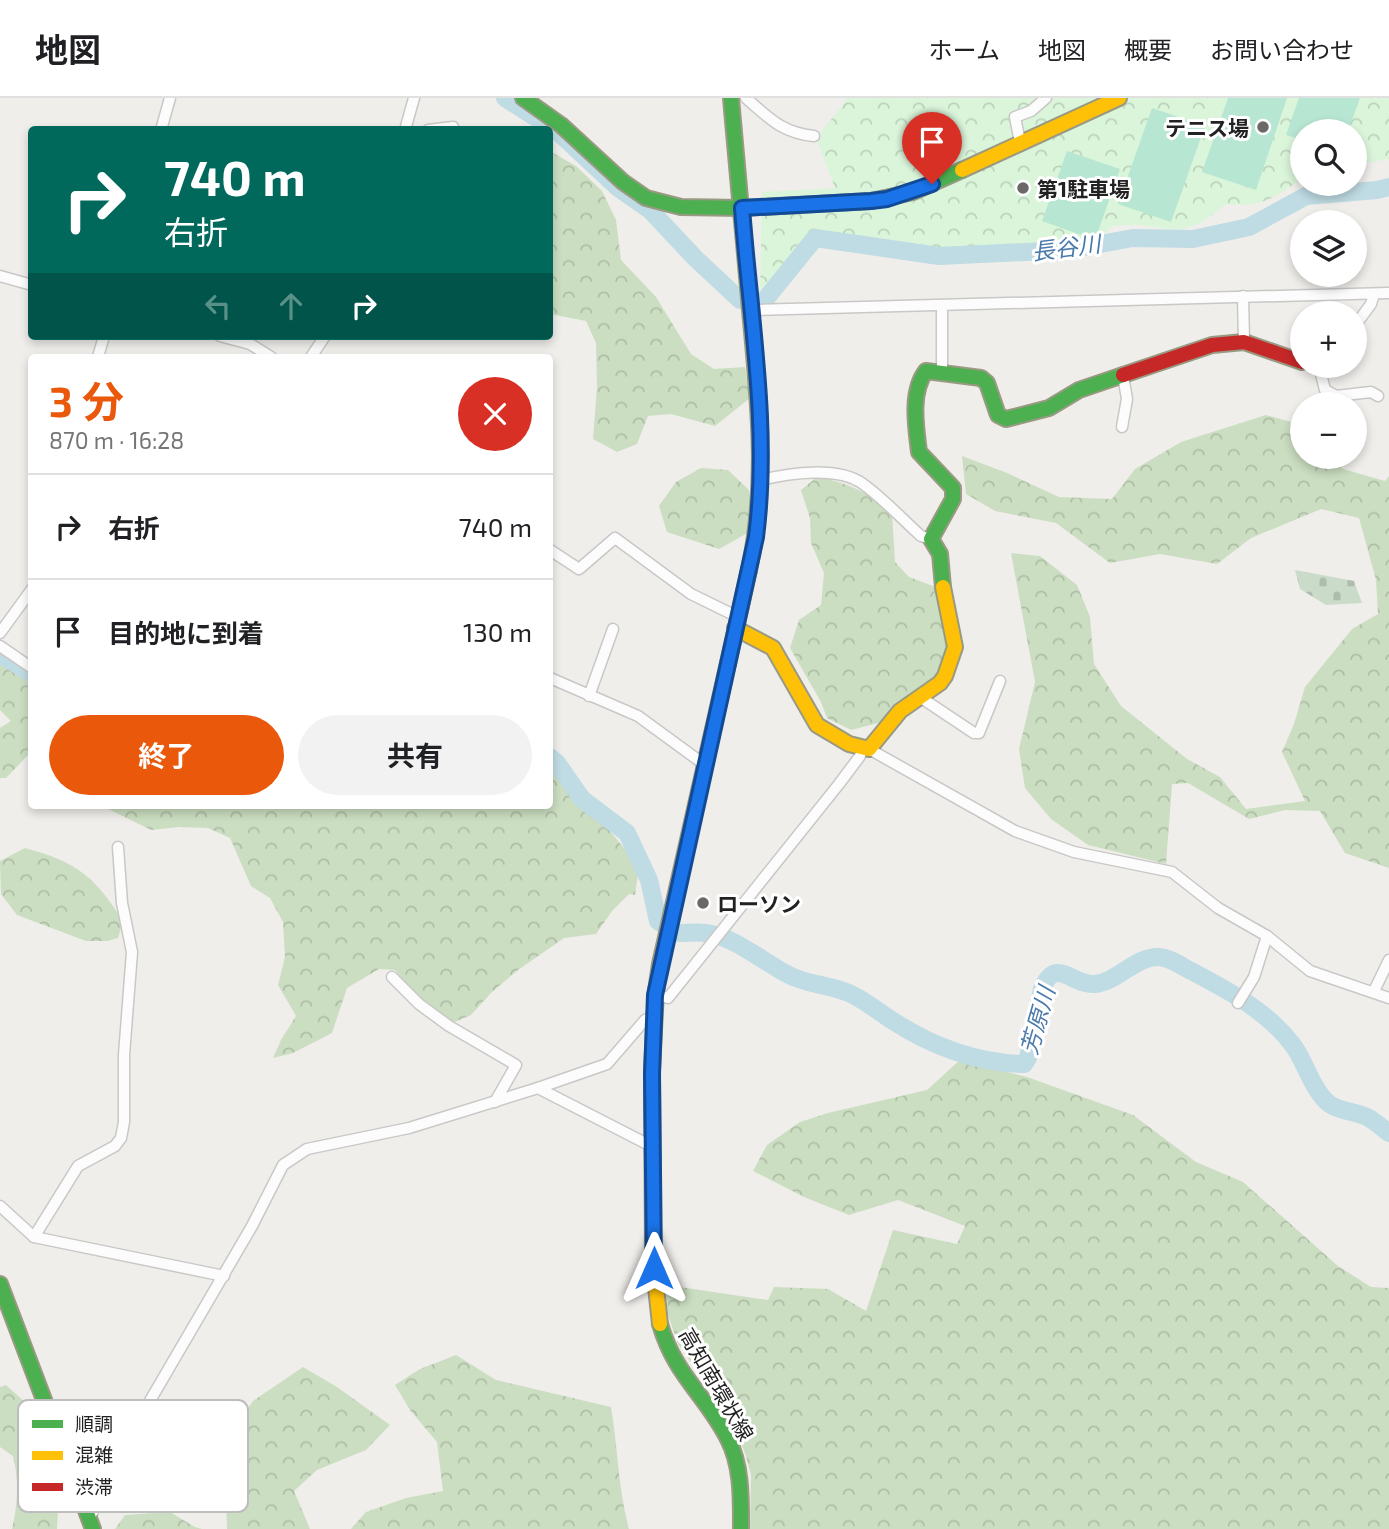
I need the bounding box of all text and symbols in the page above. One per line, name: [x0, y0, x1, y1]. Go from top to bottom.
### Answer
text: 地図: [35, 29, 101, 69]
text: ホーム: [929, 35, 1000, 64]
text: 地図: [1038, 35, 1086, 64]
text: 概要: [1124, 35, 1172, 64]
text: お問い合わせ: [1210, 35, 1354, 64]
pin: [902, 112, 962, 184]
place label: テニス場: [1165, 115, 1249, 140]
marker: テニス場: [1255, 119, 1271, 135]
map controls: [1290, 119, 1367, 469]
button: search: [1290, 119, 1367, 196]
icon: arrive: [913, 123, 951, 161]
text: 740 m: [164, 147, 306, 206]
icon: right: [49, 154, 140, 245]
place label: 第1駐車場: [1037, 176, 1130, 201]
marker: 第1駐車場: [1015, 180, 1031, 196]
button: layers: [1290, 210, 1367, 287]
text: 右折: [164, 212, 228, 250]
water label: 長谷川: [1030, 229, 1105, 265]
icon: left: [199, 287, 237, 325]
icon: ahead: [272, 287, 310, 325]
icon: right: [345, 287, 383, 325]
button: +: [1290, 301, 1367, 378]
text: 3 分: [49, 375, 124, 425]
button: close: [458, 377, 532, 451]
button: −: [1290, 392, 1367, 469]
text: 870 m · 16:28: [49, 426, 184, 454]
icon: right: [49, 508, 87, 546]
text: 740 m: [458, 511, 532, 542]
text: 右折: [108, 512, 160, 543]
icon: arrive: [49, 613, 87, 651]
text: 130 m: [463, 616, 532, 647]
text: 目的地に到着: [108, 617, 264, 648]
button: 終了: [49, 715, 284, 795]
button: 共有: [298, 715, 532, 795]
place label: ローソン: [717, 891, 801, 916]
marker: ローソン: [695, 895, 711, 911]
water label: 芳原川: [1014, 980, 1061, 1057]
position arrow: [617, 1231, 691, 1305]
street label: 高知南環状線: [675, 1323, 759, 1445]
legend: [18, 1400, 248, 1512]
text: 順調: [75, 1412, 113, 1435]
text: 混雑: [75, 1443, 113, 1466]
text: 渋滞: [75, 1475, 113, 1498]

